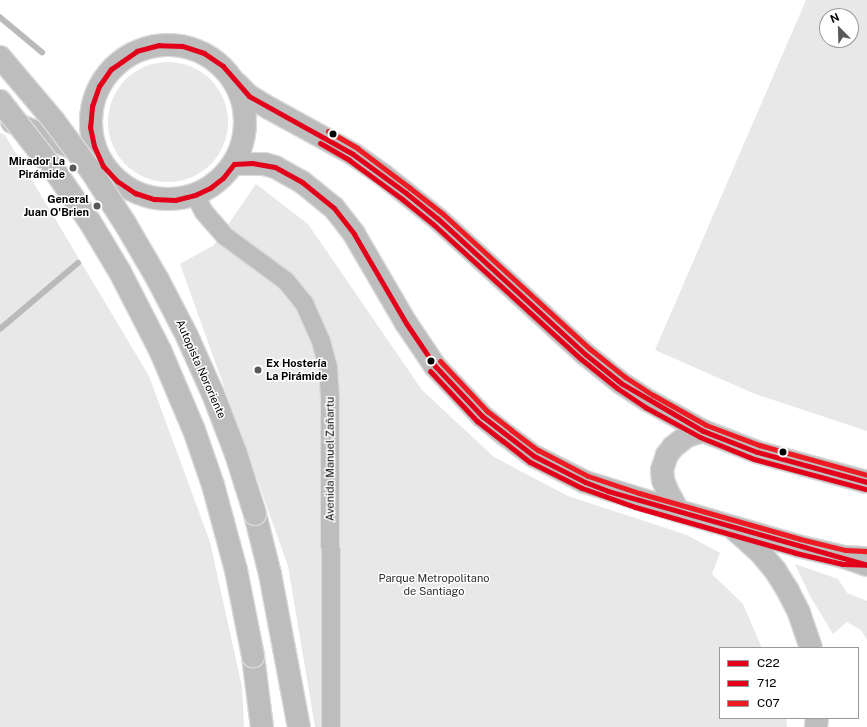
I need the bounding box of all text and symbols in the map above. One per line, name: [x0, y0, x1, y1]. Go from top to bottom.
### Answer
north arrow: [819, 8, 859, 48]
text: N: [828, 11, 841, 25]
unlabelled marker: [328, 129, 338, 139]
place label: Mirador La Pirámide: [9, 155, 65, 181]
marker: Mirador La Pirámide: [68, 163, 78, 173]
place label: General Juan O'Brien: [24, 193, 89, 219]
marker: General Juan O'Brien: [92, 201, 102, 211]
street label: Autopista Nororiente: [173, 318, 229, 420]
unlabelled marker: [426, 356, 436, 366]
place label: Ex Hostería La Pirámide: [266, 357, 328, 383]
marker: Ex Hostería La Pirámide: [253, 365, 263, 375]
street label: Avenida Manuel Zañartu: [323, 397, 337, 521]
unlabelled marker: [778, 447, 788, 457]
park label: Parque Metropolitano de Santiago: [378, 572, 490, 598]
legend: [719, 647, 859, 719]
text: C22: [757, 656, 780, 670]
text: 712: [757, 676, 776, 690]
text: C07: [757, 696, 780, 710]

